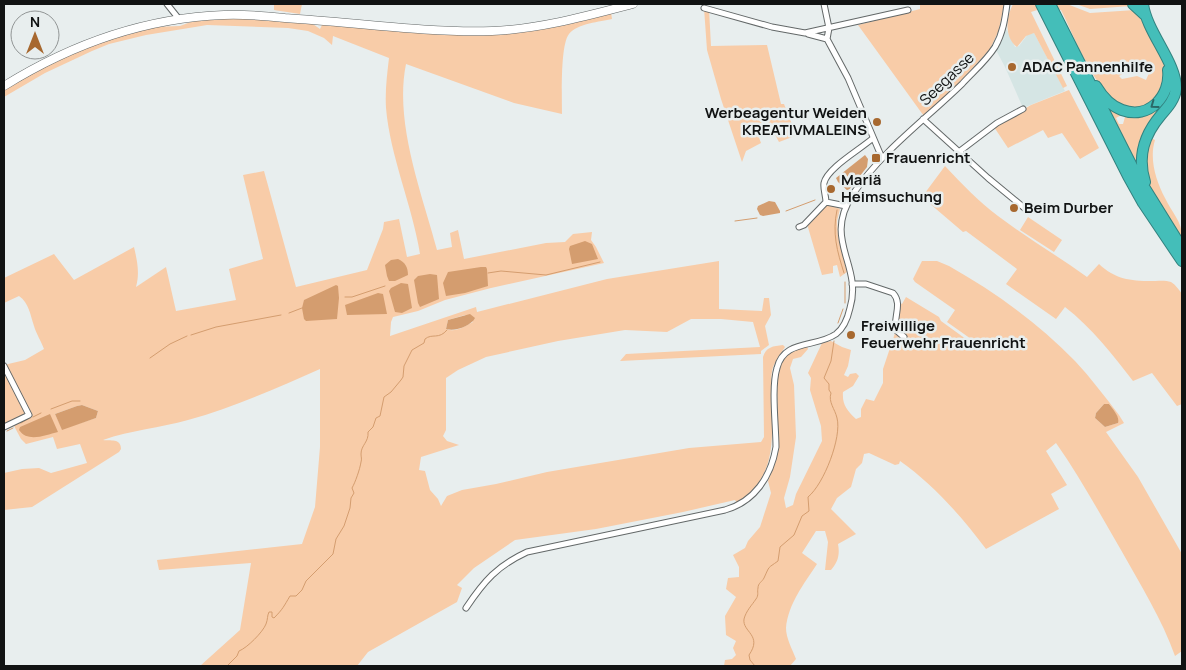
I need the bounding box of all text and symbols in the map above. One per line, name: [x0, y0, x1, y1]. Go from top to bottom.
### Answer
north arrow: [10, 10, 60, 60]
text: N: [30, 12, 40, 31]
street label: Seegasse: [915, 47, 979, 110]
place label: ADAC Pannenhilfe: [1022, 56, 1153, 77]
marker: ADAC Pannenhilfe: [1006, 61, 1018, 73]
one-way arrow: [1150, 99, 1160, 108]
place label: Werbeagentur Weiden KREATIVMALEINS: [705, 102, 867, 140]
marker: Werbeagentur Weiden KREATIVMALEINS: [871, 116, 883, 128]
place label: Frauenricht: [886, 147, 971, 168]
marker: Frauenricht: [870, 152, 882, 164]
place label: Mariä Heimsuchung: [841, 169, 942, 207]
marker: Mariä Heimsuchung: [825, 183, 837, 195]
place label: Beim Durber: [1024, 197, 1113, 218]
marker: Beim Durber: [1008, 202, 1020, 214]
place label: Freiwillige Feuerwehr Frauenricht: [861, 315, 1026, 353]
marker: Freiwillige Feuerwehr Frauenricht: [845, 329, 857, 341]

